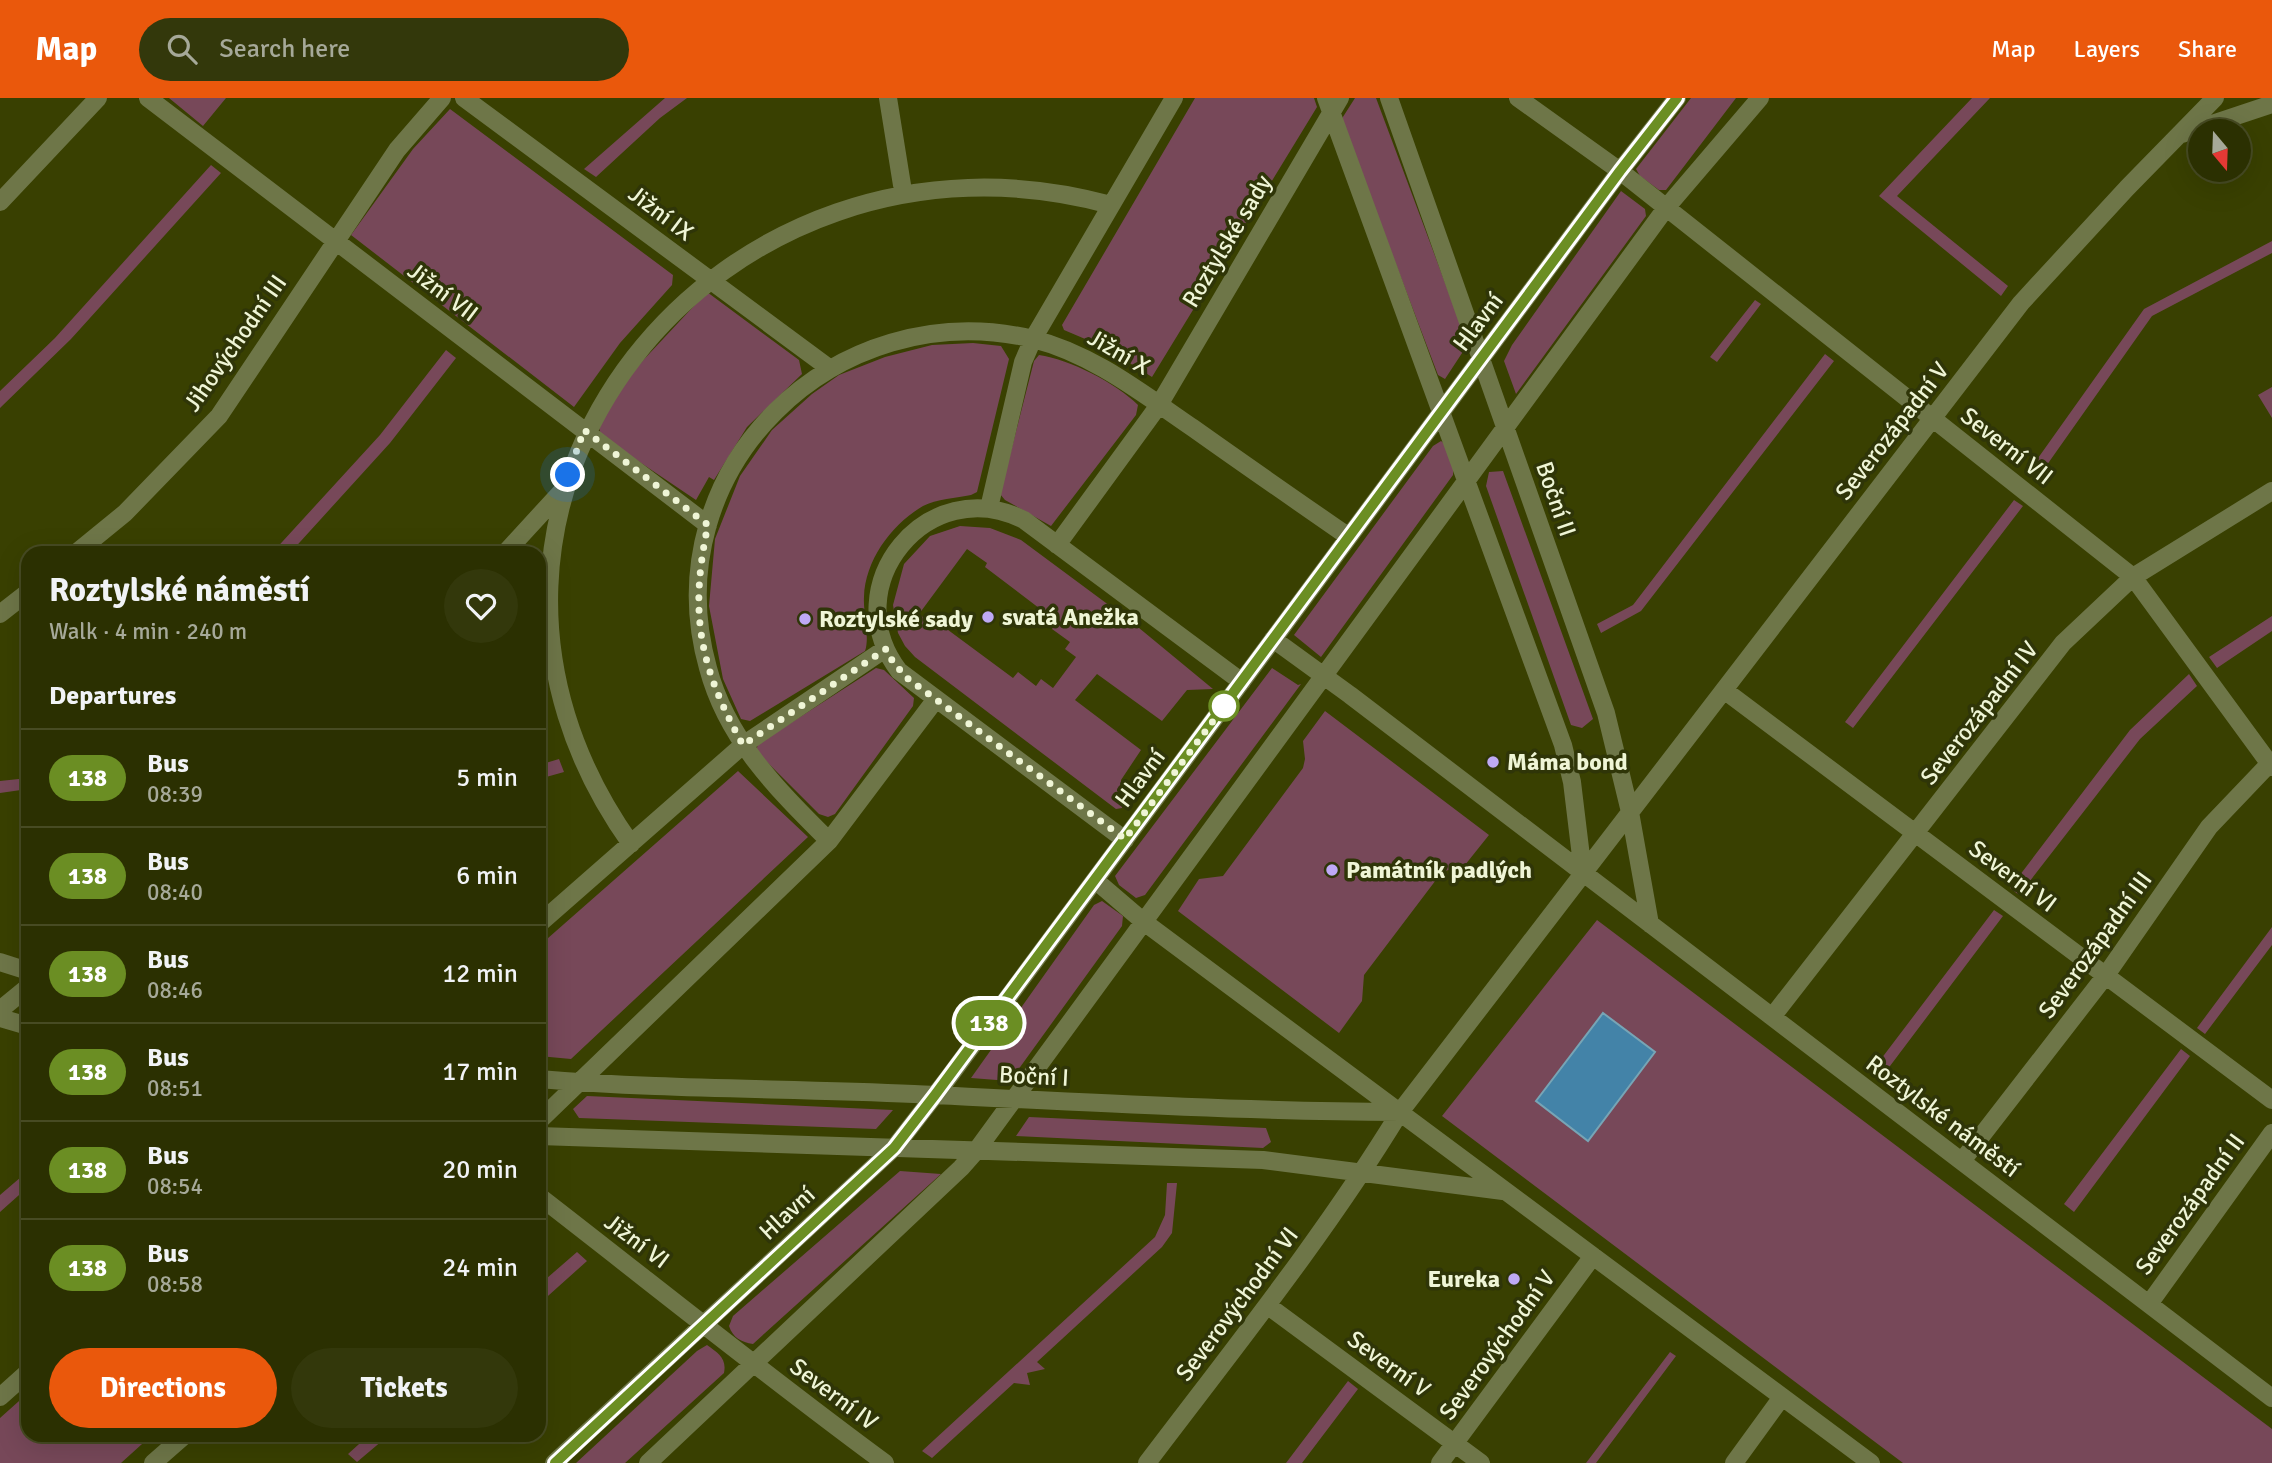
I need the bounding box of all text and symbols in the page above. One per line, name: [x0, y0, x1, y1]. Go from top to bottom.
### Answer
search box: [139, 18, 629, 81]
text: Map: [35, 29, 97, 70]
icon: search: [163, 30, 201, 68]
text: Search here: [219, 33, 350, 65]
text: Map: [1991, 34, 2036, 64]
text: Layers: [2074, 34, 2140, 64]
text: Share: [2178, 34, 2237, 64]
north arrow: [2188, 119, 2250, 182]
map controls: [2188, 119, 2251, 182]
street label: Roztylské sady: [1176, 169, 1278, 313]
street label: Jižní IX: [622, 179, 700, 247]
street label: Jižní VII: [402, 256, 484, 328]
street label: Jihovýchodní III: [177, 269, 293, 417]
street label: Hlavní: [1446, 286, 1510, 357]
street label: Jižní X: [1083, 322, 1155, 382]
street label: Severozápadní V: [1829, 356, 1955, 506]
street label: Severní VII: [1955, 401, 2059, 491]
your location: [550, 457, 585, 492]
street label: Boční II: [1529, 458, 1583, 540]
button: heart: [444, 569, 518, 643]
text: Roztylské náměstí: [49, 570, 310, 611]
place label: svatá Anežka: [1002, 602, 1139, 632]
place label: Roztylské sady: [819, 604, 973, 634]
marker: svatá Anežka: [980, 609, 996, 625]
marker: Roztylské sady: [797, 611, 813, 627]
text: Walk · 4 min · 240 m: [49, 617, 247, 646]
street label: Severozápadní IV: [1914, 635, 2045, 791]
text: Departures: [49, 680, 176, 712]
unlabelled marker: [1209, 691, 1239, 721]
street label: Hlavní: [1108, 742, 1172, 813]
place label: Máma bond: [1507, 747, 1628, 777]
text: Bus: [147, 748, 189, 780]
marker: Máma bond: [1485, 754, 1501, 770]
text: 5 min: [456, 762, 518, 794]
text: 138: [68, 763, 107, 793]
text: 08:39: [147, 780, 203, 809]
street label: Severní VI: [1963, 833, 2063, 919]
text: Bus: [147, 846, 189, 878]
place label: Památník padlých: [1346, 855, 1532, 885]
text: 6 min: [456, 860, 518, 892]
text: 138: [68, 861, 107, 891]
marker: Památník padlých: [1324, 862, 1340, 878]
street label: Severozápadní III: [2032, 866, 2158, 1024]
text: 08:40: [147, 878, 203, 907]
text: Bus: [147, 944, 189, 976]
text: 12 min: [442, 958, 518, 990]
text: 138: [68, 959, 107, 989]
text: 08:46: [147, 976, 203, 1005]
line badge: 138: [949, 1000, 1029, 1046]
text: 138: [970, 1008, 1008, 1038]
text: Bus: [147, 1042, 189, 1074]
street label: Roztylské náměstí: [1860, 1048, 2026, 1184]
text: 17 min: [442, 1056, 518, 1088]
text: 138: [68, 1057, 107, 1087]
street label: Boční I: [998, 1059, 1070, 1093]
text: 08:51: [147, 1074, 203, 1103]
street label: Severozápadní II: [2129, 1127, 2251, 1281]
text: Bus: [147, 1140, 189, 1172]
text: 20 min: [442, 1154, 518, 1186]
text: 138: [68, 1155, 107, 1185]
text: 08:54: [147, 1172, 203, 1201]
street label: Hlavní: [753, 1179, 822, 1246]
street label: Jižní VI: [599, 1207, 675, 1275]
street label: Severovýchodní VI: [1169, 1221, 1305, 1387]
text: Bus: [147, 1238, 189, 1270]
text: 24 min: [442, 1252, 518, 1284]
text: 138: [68, 1253, 107, 1283]
place label: Eureka: [1427, 1264, 1500, 1294]
street label: Severovýchodní V: [1432, 1264, 1562, 1426]
text: 08:58: [147, 1270, 203, 1299]
marker: Eureka: [1506, 1271, 1522, 1287]
street label: Severní V: [1342, 1324, 1436, 1404]
button: Directions: [49, 1348, 277, 1428]
button: Tickets: [291, 1348, 518, 1428]
street label: Severní IV: [784, 1351, 884, 1437]

